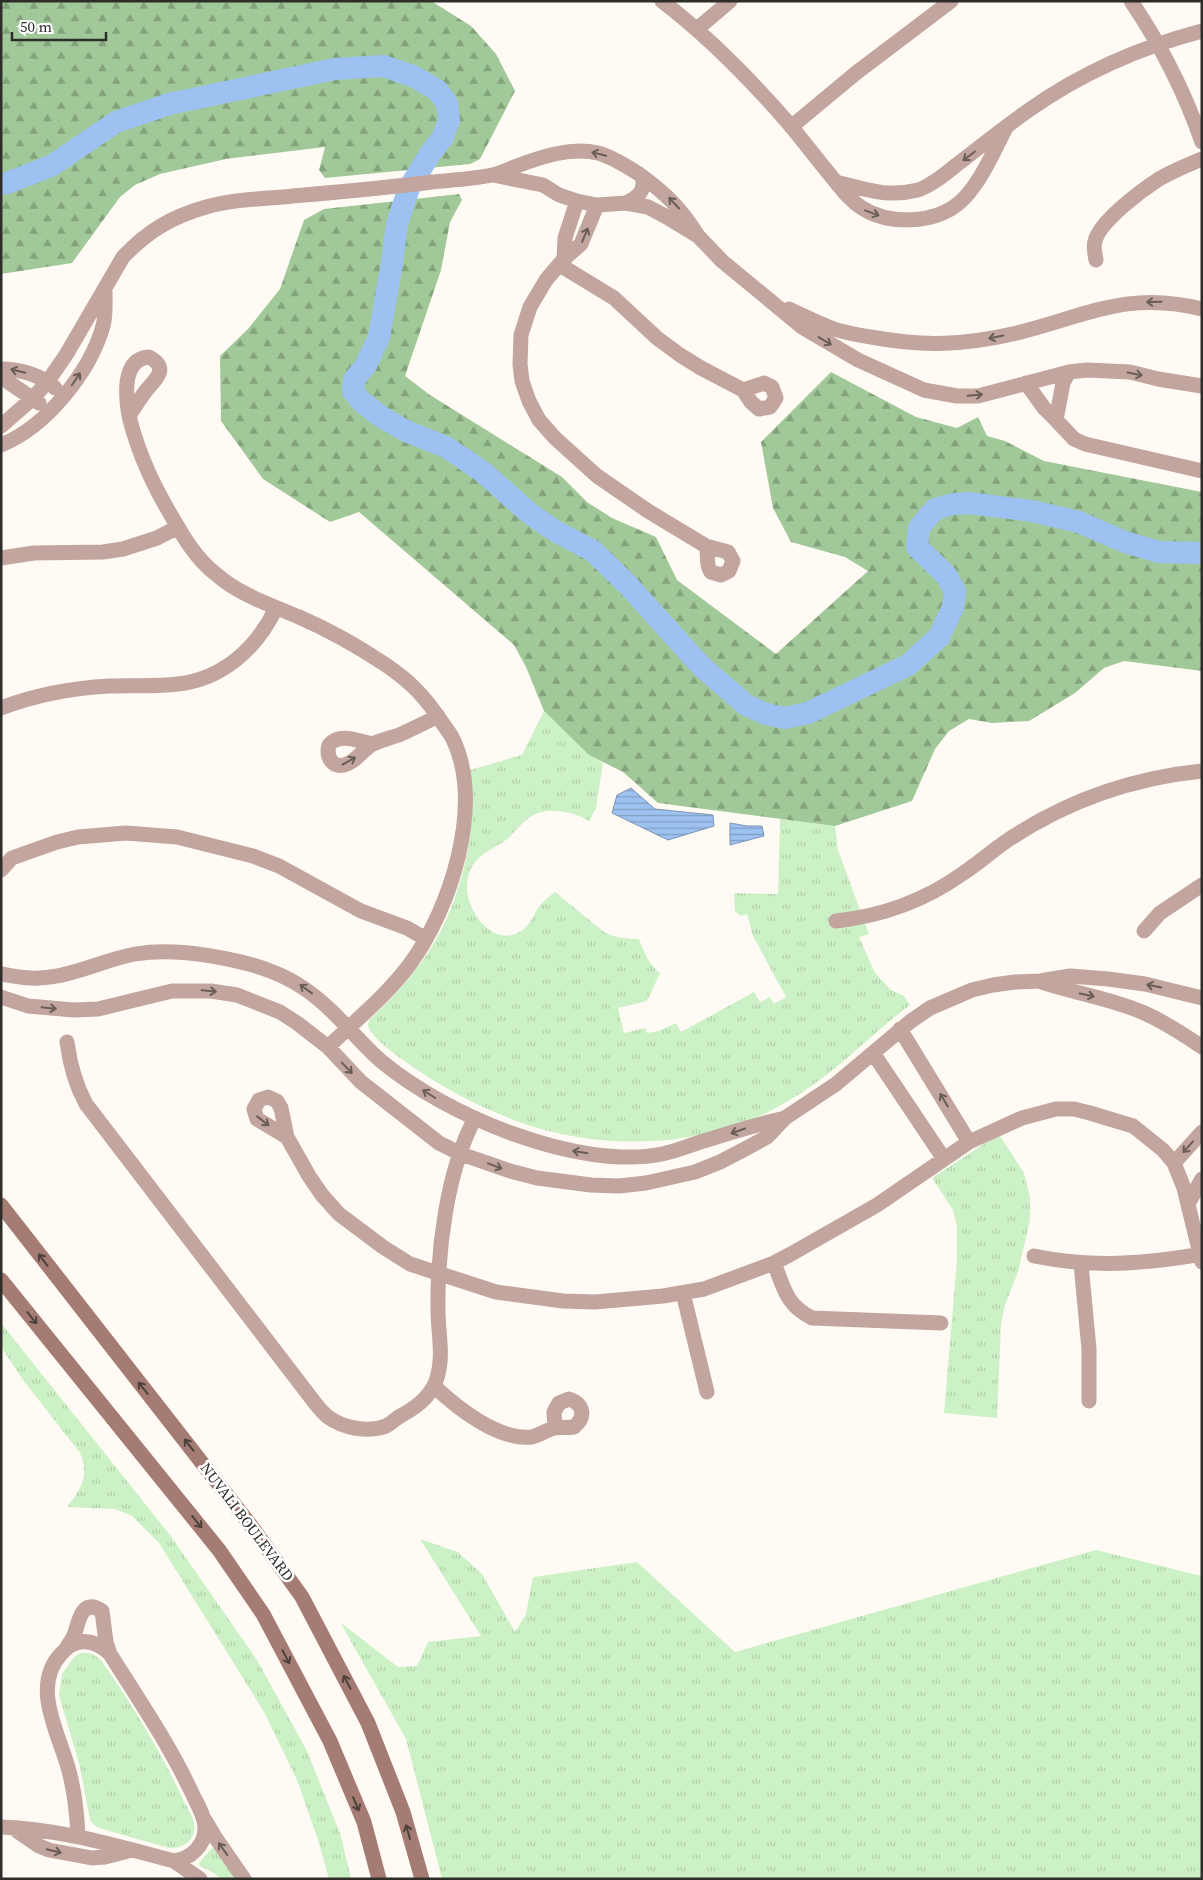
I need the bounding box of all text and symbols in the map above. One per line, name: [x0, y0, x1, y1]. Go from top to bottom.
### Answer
scale bar: [12, 10, 106, 42]
text: 50 m: [20, 16, 52, 37]
one-way arrow: [591, 149, 607, 158]
one-way arrow: [963, 150, 976, 161]
one-way arrow: [668, 196, 680, 209]
one-way arrow: [864, 209, 879, 218]
one-way arrow: [580, 228, 590, 243]
one-way arrow: [1146, 297, 1162, 307]
one-way arrow: [988, 333, 1004, 342]
one-way arrow: [818, 336, 832, 346]
one-way arrow: [11, 366, 27, 375]
one-way arrow: [1126, 370, 1142, 379]
one-way arrow: [71, 372, 81, 386]
one-way arrow: [967, 390, 983, 400]
one-way arrow: [341, 756, 356, 766]
one-way arrow: [1147, 981, 1163, 991]
one-way arrow: [299, 984, 313, 994]
one-way arrow: [200, 987, 216, 996]
one-way arrow: [1078, 991, 1094, 1000]
one-way arrow: [40, 1003, 56, 1013]
one-way arrow: [341, 1061, 353, 1074]
one-way arrow: [422, 1089, 436, 1099]
one-way arrow: [939, 1093, 949, 1107]
one-way arrow: [256, 1115, 269, 1126]
one-way arrow: [731, 1127, 746, 1136]
one-way arrow: [1182, 1141, 1194, 1154]
one-way arrow: [572, 1147, 588, 1157]
one-way arrow: [488, 1162, 503, 1171]
one-way arrow: [38, 1254, 49, 1267]
one-way arrow: [26, 1311, 37, 1324]
one-way arrow: [138, 1382, 149, 1395]
one-way arrow: [184, 1439, 195, 1452]
street label: NUVALI BOULEVARD: [196, 1458, 299, 1585]
one-way arrow: [191, 1515, 202, 1528]
one-way arrow: [281, 1650, 291, 1665]
one-way arrow: [342, 1675, 351, 1690]
one-way arrow: [352, 1796, 361, 1811]
one-way arrow: [403, 1824, 413, 1840]
one-way arrow: [218, 1842, 228, 1856]
one-way arrow: [45, 1847, 61, 1856]

